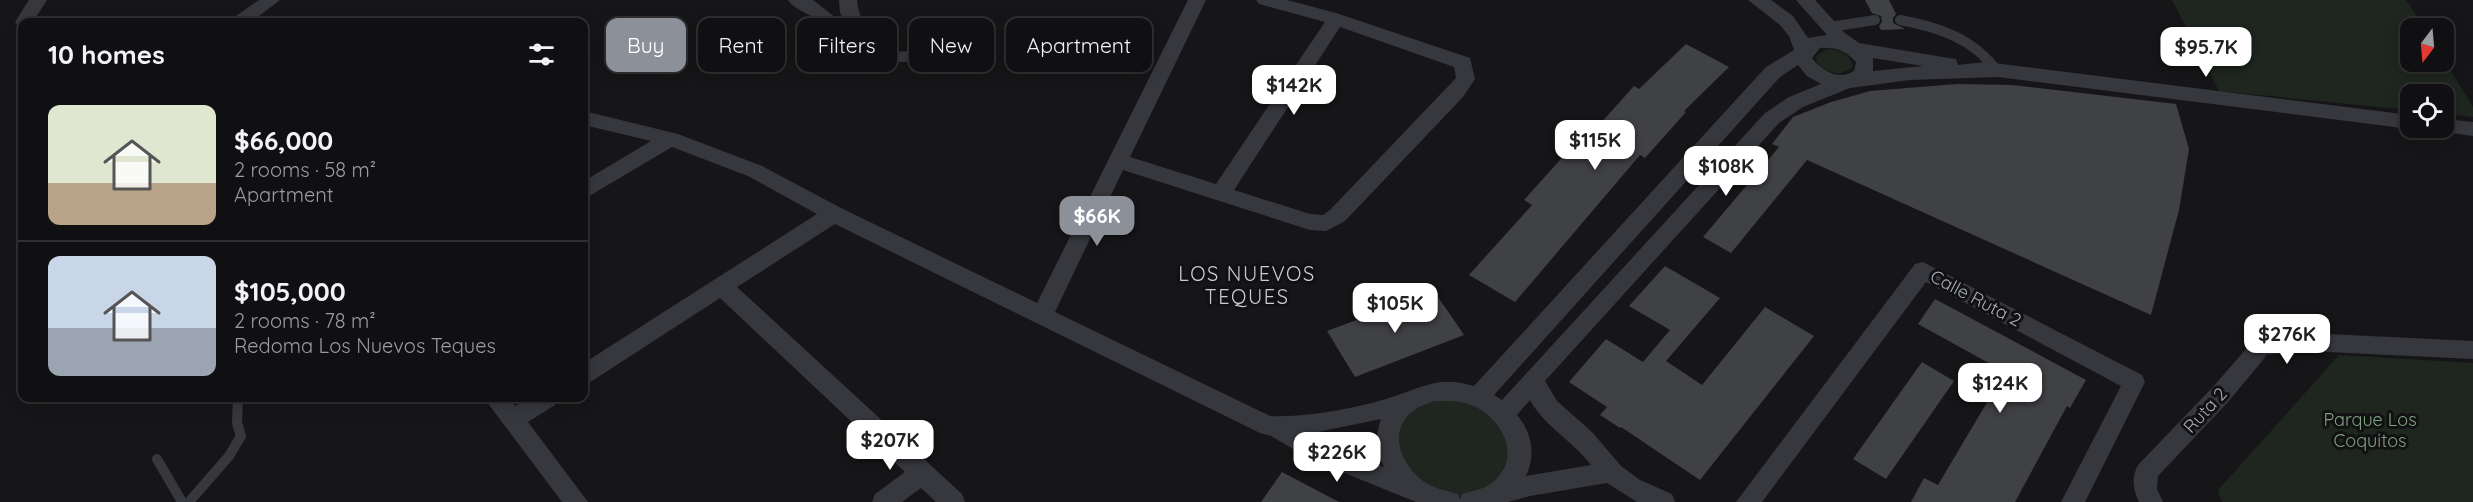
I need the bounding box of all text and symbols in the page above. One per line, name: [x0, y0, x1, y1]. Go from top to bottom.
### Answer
chip: Buy: [606, 18, 686, 72]
chip: Rent: [698, 18, 785, 72]
chip: Filters: [797, 18, 897, 72]
chip: New: [909, 18, 994, 72]
chip: Apartment: [1006, 18, 1152, 72]
north arrow: [2400, 18, 2454, 72]
map controls: [2400, 18, 2454, 138]
pin: $95.7K: [2157, 27, 2255, 78]
text: $95.7K: [2174, 34, 2238, 59]
text: 10 homes: [48, 38, 165, 71]
icon: filters: [525, 38, 558, 71]
pin: $142K: [1252, 65, 1336, 116]
text: $142K: [1266, 72, 1322, 97]
button: locate: [2400, 84, 2454, 138]
pin: $115K: [1553, 120, 1637, 171]
text: $66,000: [234, 124, 333, 157]
text: $115K: [1569, 127, 1621, 152]
icon: home: [96, 129, 168, 201]
pin: $108K: [1684, 146, 1768, 197]
text: $108K: [1698, 153, 1754, 178]
text: 2 rooms · 58 m²: [234, 157, 376, 182]
text: Apartment: [234, 182, 334, 207]
pin: $66K: [1061, 196, 1133, 247]
text: $66K: [1073, 203, 1121, 228]
district label: LOS NUEVOS TEQUES: [1178, 261, 1316, 309]
street label: Calle Ruta 2: [1927, 264, 2026, 332]
text: $105,000: [234, 275, 346, 308]
icon: home: [96, 280, 168, 352]
pin: $105K: [1353, 283, 1437, 334]
text: $105K: [1367, 290, 1423, 315]
text: 2 rooms · 78 m²: [234, 308, 376, 333]
pin: $276K: [2245, 314, 2329, 365]
text: $276K: [2258, 321, 2316, 346]
text: Redoma Los Nuevos Teques: [234, 333, 496, 358]
pin: $124K: [1958, 363, 2042, 414]
text: $124K: [1972, 370, 2028, 395]
street label: Ruta 2: [2178, 382, 2232, 438]
park label: Parque Los Coquitos: [2323, 408, 2417, 452]
pin: $207K: [848, 420, 932, 471]
text: $207K: [861, 427, 919, 452]
pin: $226K: [1295, 432, 1379, 483]
text: $226K: [1308, 439, 1366, 464]

